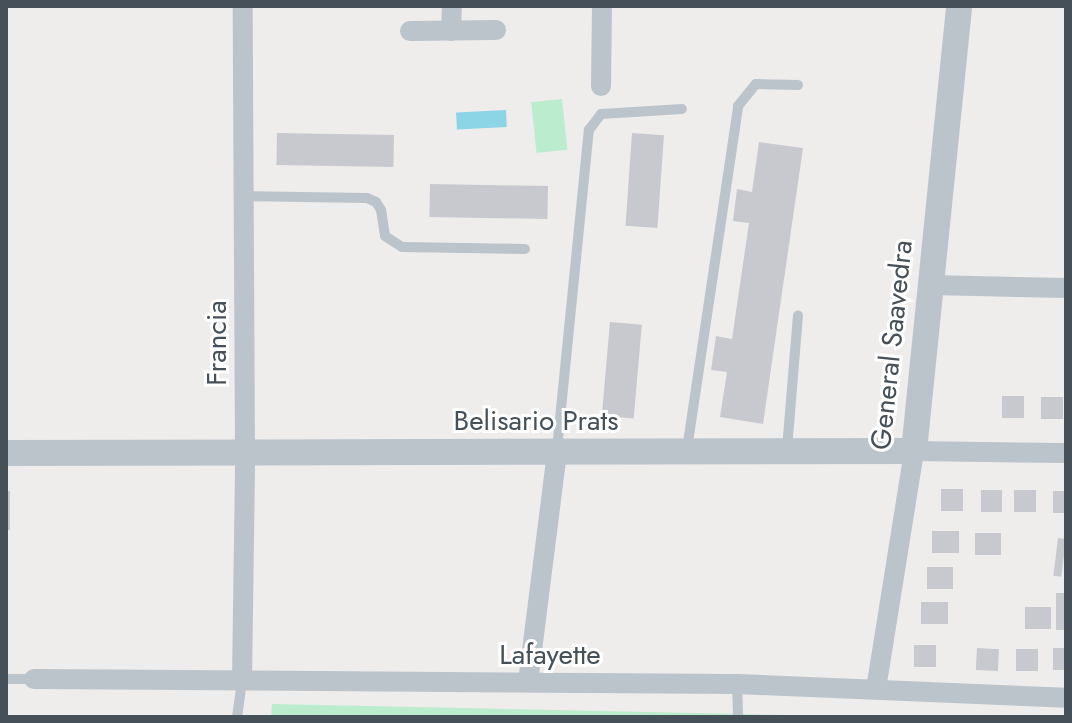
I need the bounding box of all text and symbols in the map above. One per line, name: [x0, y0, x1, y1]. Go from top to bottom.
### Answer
street label: General Saavedra: [864, 238, 920, 452]
street label: Francia: [200, 300, 234, 386]
street label: Belisario Prats: [454, 404, 618, 438]
street label: Lafayette: [499, 638, 601, 672]

